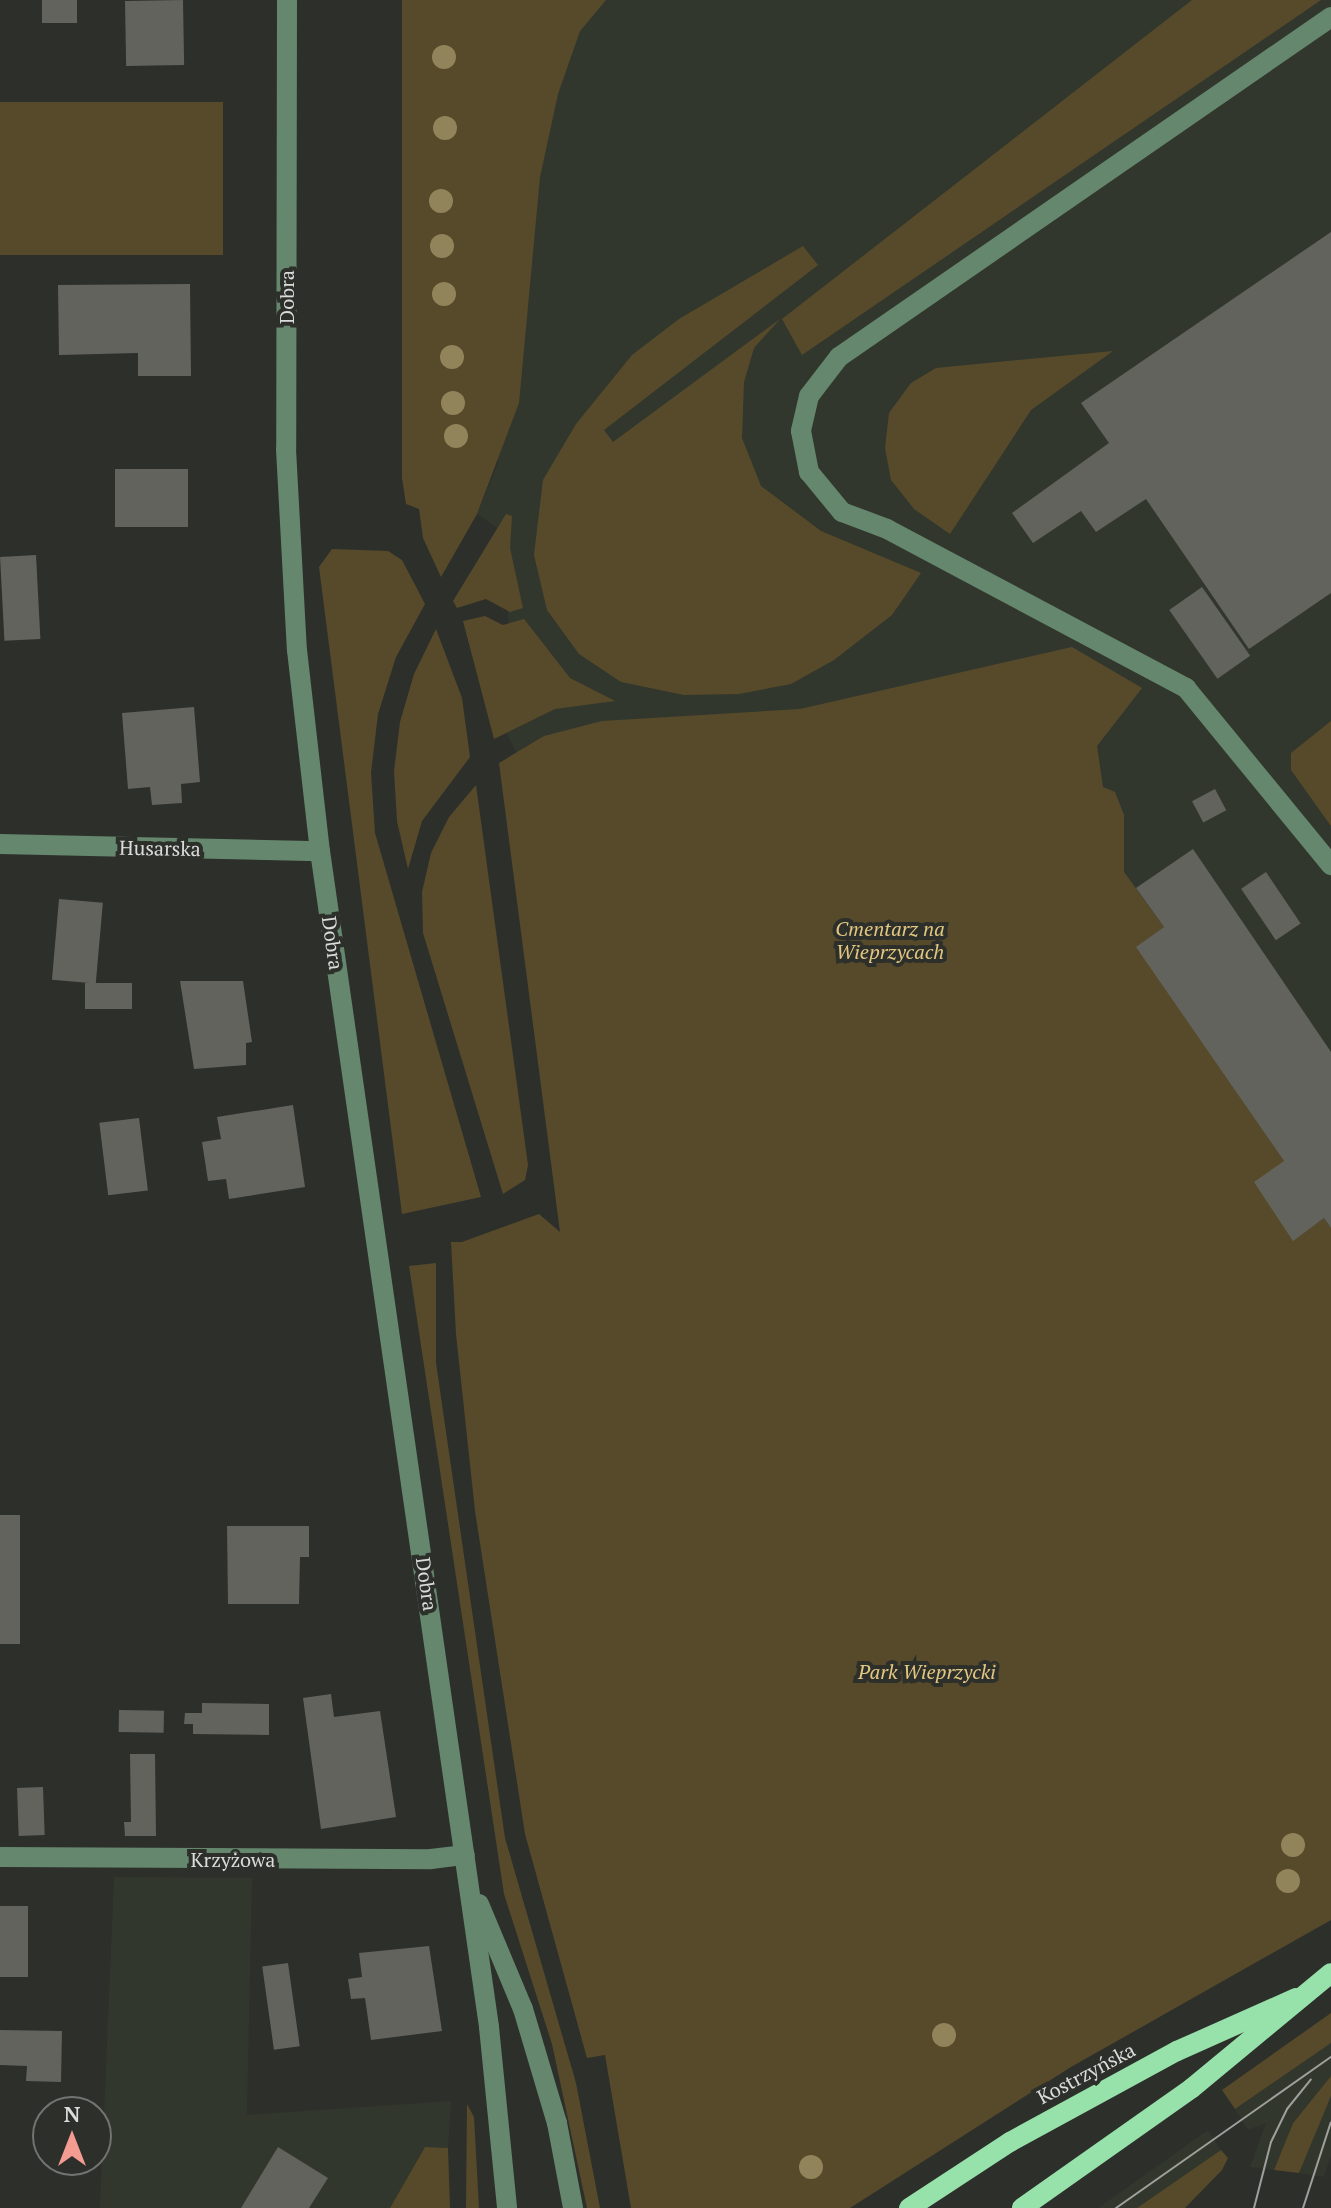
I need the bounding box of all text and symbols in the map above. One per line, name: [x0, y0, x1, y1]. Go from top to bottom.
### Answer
street label: Dobra: [274, 270, 298, 324]
street label: Husarska: [119, 835, 201, 861]
street label: Dobra: [317, 915, 349, 971]
park label: Cmentarz na Wieprzycach: [835, 916, 945, 963]
street label: Dobra: [411, 1556, 443, 1612]
park label: Park Wieprzycki: [858, 1659, 996, 1683]
street label: Krzyżowa: [191, 1847, 275, 1871]
street label: Kostrzyńska: [1033, 2037, 1139, 2109]
north arrow: [32, 2096, 112, 2176]
text: N: [64, 2099, 80, 2128]

